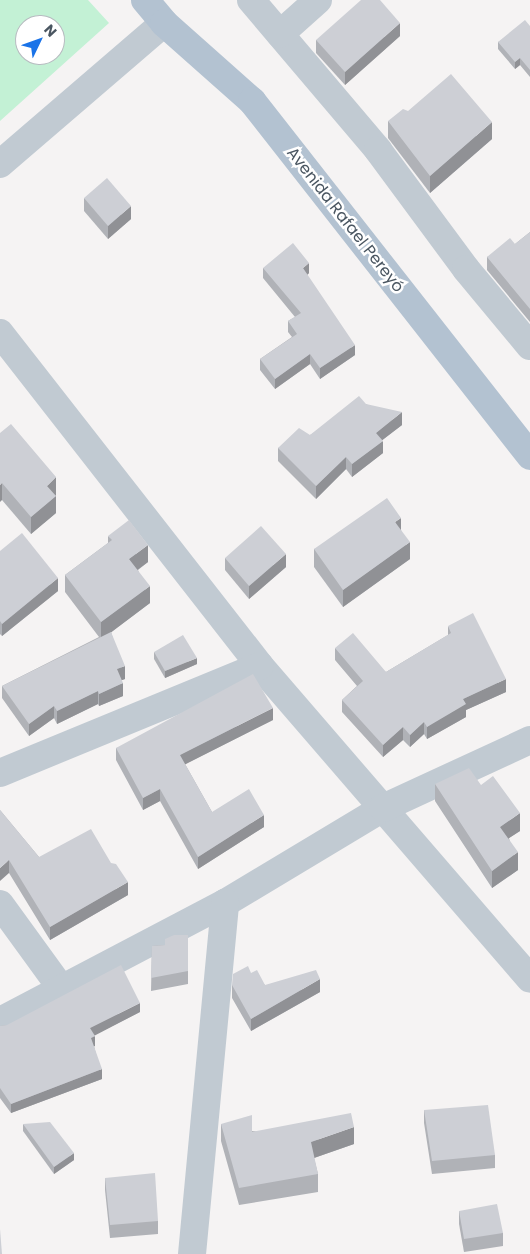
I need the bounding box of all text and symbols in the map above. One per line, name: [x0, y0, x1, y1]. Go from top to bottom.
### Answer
north arrow: [15, 15, 65, 65]
text: N: [39, 20, 61, 41]
street label: Avenida Rafael Pereyó: [282, 144, 408, 296]

